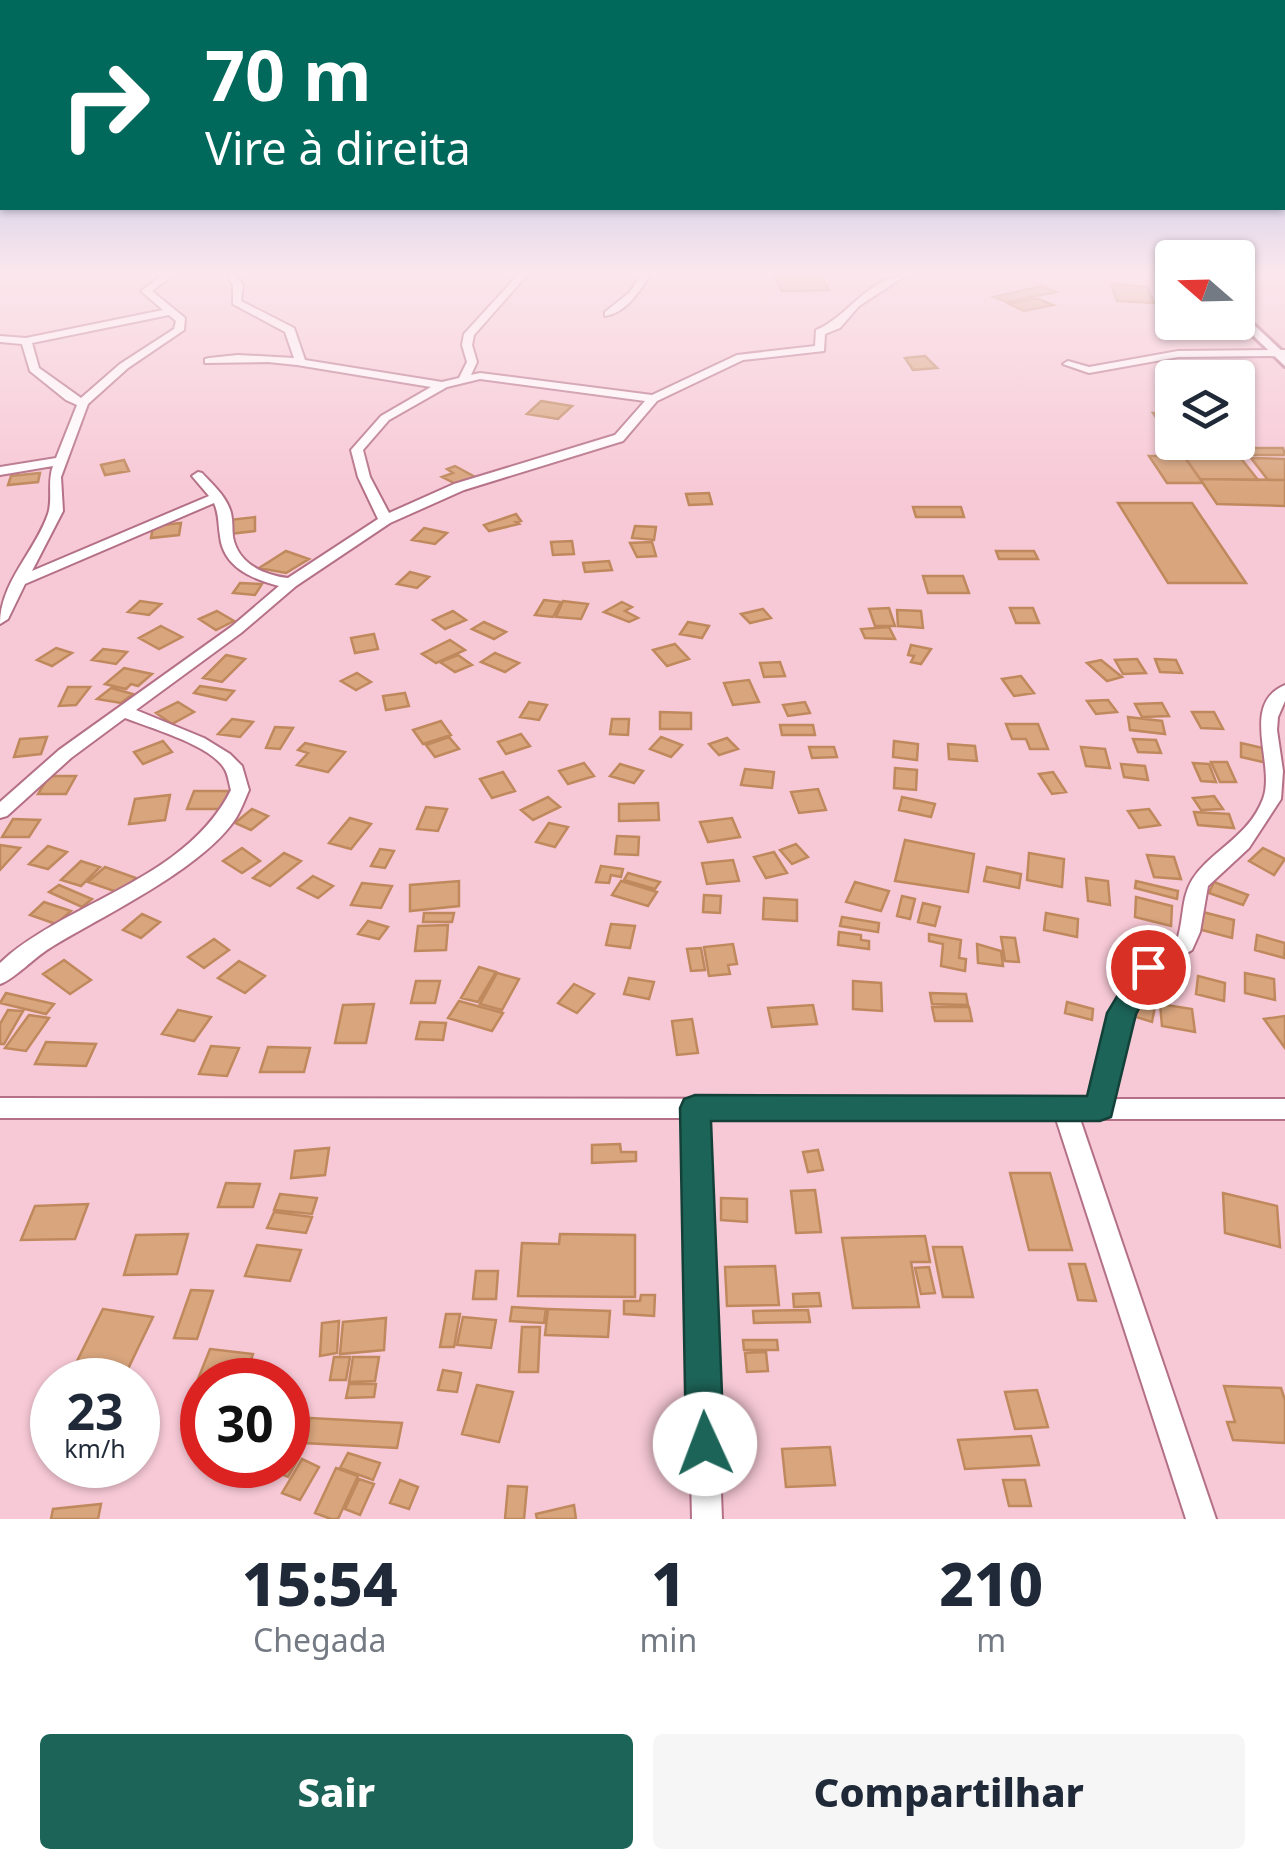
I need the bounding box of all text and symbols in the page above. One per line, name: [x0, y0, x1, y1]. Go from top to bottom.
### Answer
text: 70 m: [205, 26, 372, 122]
icon: right: [40, 40, 170, 170]
text: Vire à direita: [205, 117, 471, 178]
north arrow: [1155, 240, 1255, 340]
map controls: [1155, 240, 1255, 460]
button: layers: [1155, 360, 1255, 460]
pin: [1106, 925, 1191, 1010]
icon: arrive: [1121, 940, 1176, 995]
speed limit sign: 30: [180, 1358, 310, 1488]
text: 23: [66, 1377, 124, 1445]
position arrow: [653, 1392, 757, 1496]
text: km/h: [64, 1431, 126, 1465]
text: 15:54: [242, 1542, 398, 1624]
text: 1: [651, 1542, 686, 1624]
text: 210: [939, 1542, 1043, 1624]
text: Chegada: [253, 1618, 386, 1661]
text: min: [639, 1618, 697, 1661]
text: m: [976, 1618, 1006, 1661]
button: Sair: [40, 1734, 633, 1849]
button: Compartilhar: [653, 1734, 1245, 1849]

